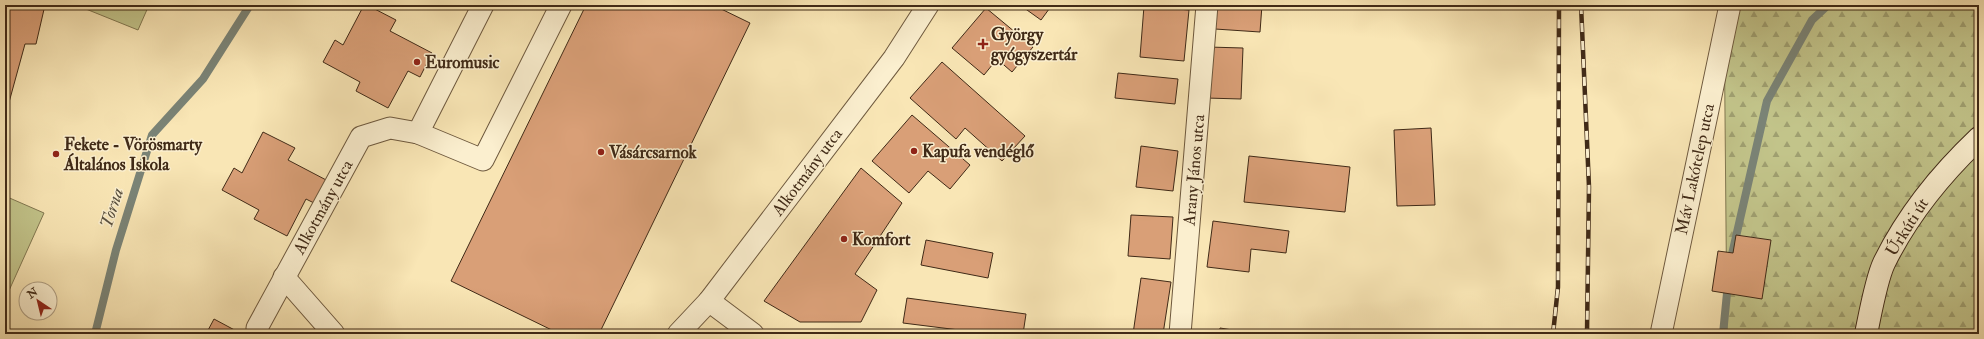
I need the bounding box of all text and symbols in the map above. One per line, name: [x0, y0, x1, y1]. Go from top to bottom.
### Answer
place label: György gyógyszertár: [990, 24, 1078, 66]
marker: György gyógyszertár: [978, 39, 988, 49]
place label: Euromusic: [425, 52, 500, 73]
marker: Euromusic: [412, 57, 422, 67]
street label: Máv Lakótelep utca: [1671, 101, 1720, 237]
street label: Arany János utca: [1179, 112, 1210, 228]
street label: Alkotmány utca: [767, 123, 848, 221]
place label: Fekete - Vörösmarty Általános Iskola: [63, 134, 203, 175]
place label: Kapufa vendéglő: [922, 141, 1034, 163]
place label: Vásárcsarnok: [608, 142, 698, 163]
marker: Kapufa vendéglő: [909, 146, 919, 156]
marker: Vásárcsarnok: [596, 147, 606, 157]
marker: Fekete - Vörösmarty Általános Iskola: [51, 149, 61, 159]
street label: Alkotmány utca: [288, 155, 359, 259]
water label: Torna: [95, 185, 129, 231]
street label: Úrkúti út: [1880, 193, 1933, 260]
place label: Komfort: [852, 229, 911, 250]
marker: Komfort: [839, 234, 849, 244]
north arrow: [18, 281, 58, 321]
text: N: [24, 284, 41, 302]

